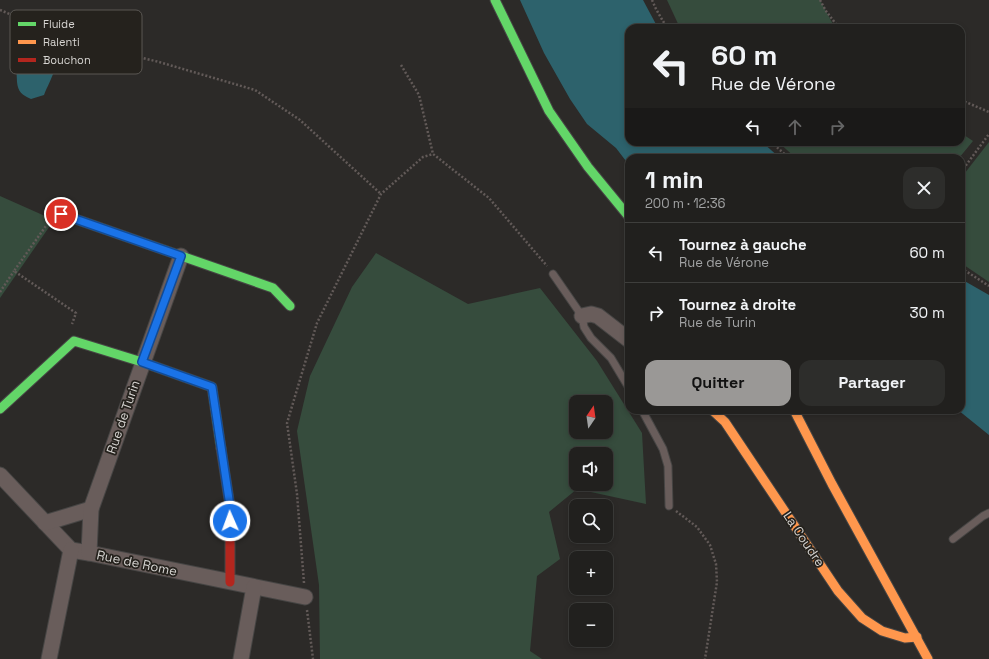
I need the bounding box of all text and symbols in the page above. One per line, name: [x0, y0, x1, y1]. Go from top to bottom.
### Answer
legend: [10, 10, 142, 74]
text: Fluide: [43, 17, 75, 31]
text: Ralenti: [43, 35, 80, 49]
text: 60 m: [711, 37, 777, 73]
icon: left: [645, 40, 697, 92]
text: Bouchon: [43, 53, 91, 67]
text: Rue de Vérone: [711, 72, 836, 95]
icon: left: [742, 116, 764, 138]
icon: ahead: [784, 116, 806, 138]
icon: right: [826, 116, 848, 138]
text: 1 min: [645, 164, 704, 195]
button: close: [903, 167, 945, 209]
text: 200 m · 12:36: [645, 195, 726, 212]
pin: [44, 197, 78, 231]
icon: arrive: [50, 203, 72, 225]
text: Tournez à gauche: [679, 235, 807, 254]
icon: left: [645, 242, 667, 264]
text: 60 m: [909, 243, 945, 262]
text: Rue de Vérone: [679, 254, 769, 271]
text: Tournez à droite: [679, 295, 796, 314]
icon: right: [645, 302, 667, 324]
text: 30 m: [910, 303, 945, 322]
text: Rue de Turin: [679, 314, 756, 331]
button: Quitter: [645, 360, 791, 406]
button: Partager: [799, 360, 945, 406]
street label: Rue de Turin: [102, 378, 144, 456]
north arrow: [569, 395, 613, 439]
map controls: [569, 395, 613, 647]
button: sound: [569, 447, 613, 491]
button: search: [569, 499, 613, 543]
position arrow: [209, 500, 251, 542]
street label: La Coudre: [779, 508, 829, 570]
street label: Rue de Rome: [95, 546, 179, 580]
button: +: [569, 551, 613, 595]
button: −: [569, 603, 613, 647]

